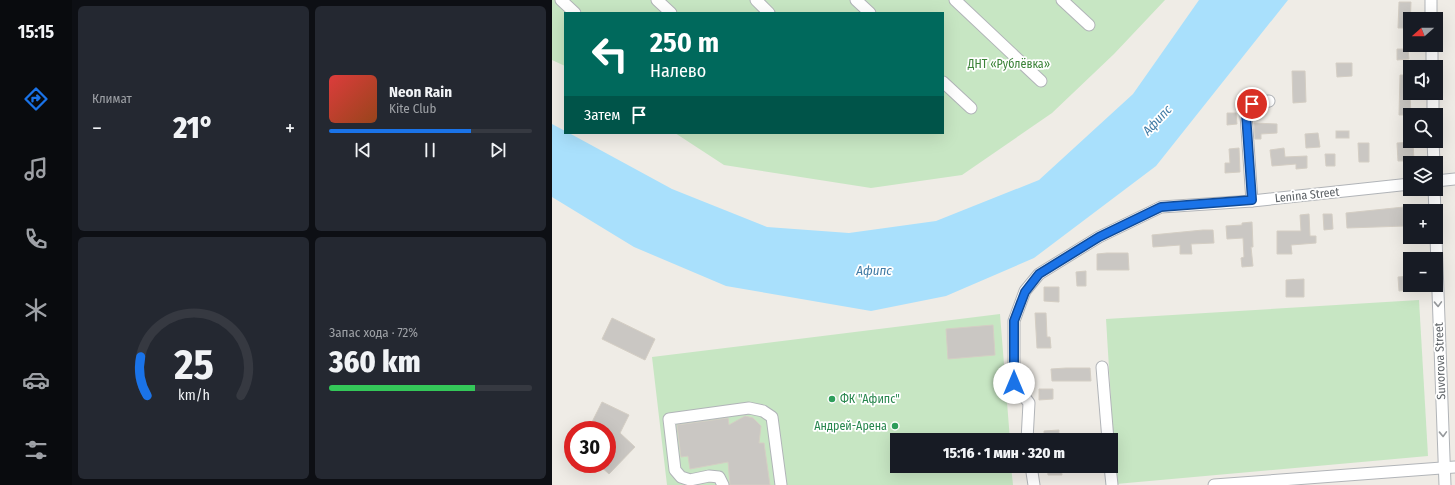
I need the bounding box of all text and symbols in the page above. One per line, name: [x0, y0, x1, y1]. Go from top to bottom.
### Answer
north arrow: [1403, 12, 1443, 52]
map controls: [1403, 12, 1443, 292]
text: 15:15: [18, 21, 54, 43]
text: 250 m: [650, 26, 719, 59]
icon: left: [584, 28, 636, 80]
park label: ДНТ «Рублёвка»: [967, 57, 1050, 71]
text: Налево: [650, 60, 706, 82]
button: sound: [1403, 60, 1443, 100]
text: Neon Rain: [389, 83, 452, 101]
icon: directions: [22, 85, 50, 113]
pin: [1235, 87, 1269, 121]
text: Климат: [92, 91, 132, 106]
icon: arrive: [1241, 93, 1263, 115]
text: Kite Club: [389, 101, 436, 116]
water label: Афипс: [1139, 102, 1175, 139]
icon: arrive: [628, 104, 650, 126]
text: Затем: [584, 106, 620, 124]
button: search: [1403, 108, 1443, 148]
text: 21°: [173, 110, 214, 146]
text: −: [92, 115, 102, 142]
text: +: [285, 115, 295, 142]
icon: previous: [352, 139, 374, 161]
icon: pause: [419, 139, 441, 161]
icon: next: [487, 139, 509, 161]
icon: music: [22, 155, 50, 183]
button: layers: [1403, 156, 1443, 196]
street label: Lenina Street: [1274, 185, 1340, 205]
button: +: [1403, 204, 1443, 244]
icon: phone: [22, 225, 50, 253]
button: −: [1403, 252, 1443, 292]
water label: Афипс: [855, 263, 892, 278]
icon: climate: [22, 296, 50, 324]
one-way arrow: [1434, 301, 1442, 307]
street label: Suvorova Street: [1432, 322, 1448, 400]
text: Запас хода · 72%: [329, 325, 418, 340]
text: 25: [173, 340, 213, 390]
text: 360 km: [329, 344, 420, 380]
position arrow: [993, 362, 1035, 404]
icon: car: [22, 366, 50, 394]
text: km/h: [178, 386, 209, 403]
place label: ФК "Афипс": [840, 392, 900, 406]
marker: ФК "Афипс": [827, 394, 837, 404]
place label: Андрей-Арена: [814, 419, 887, 433]
speed limit sign: 30: [564, 421, 616, 473]
marker: Андрей-Арена: [890, 421, 900, 431]
one-way arrow: [1438, 431, 1447, 437]
icon: filters: [22, 436, 50, 464]
text: 15:16 · 1 мин · 320 m: [943, 444, 1065, 462]

